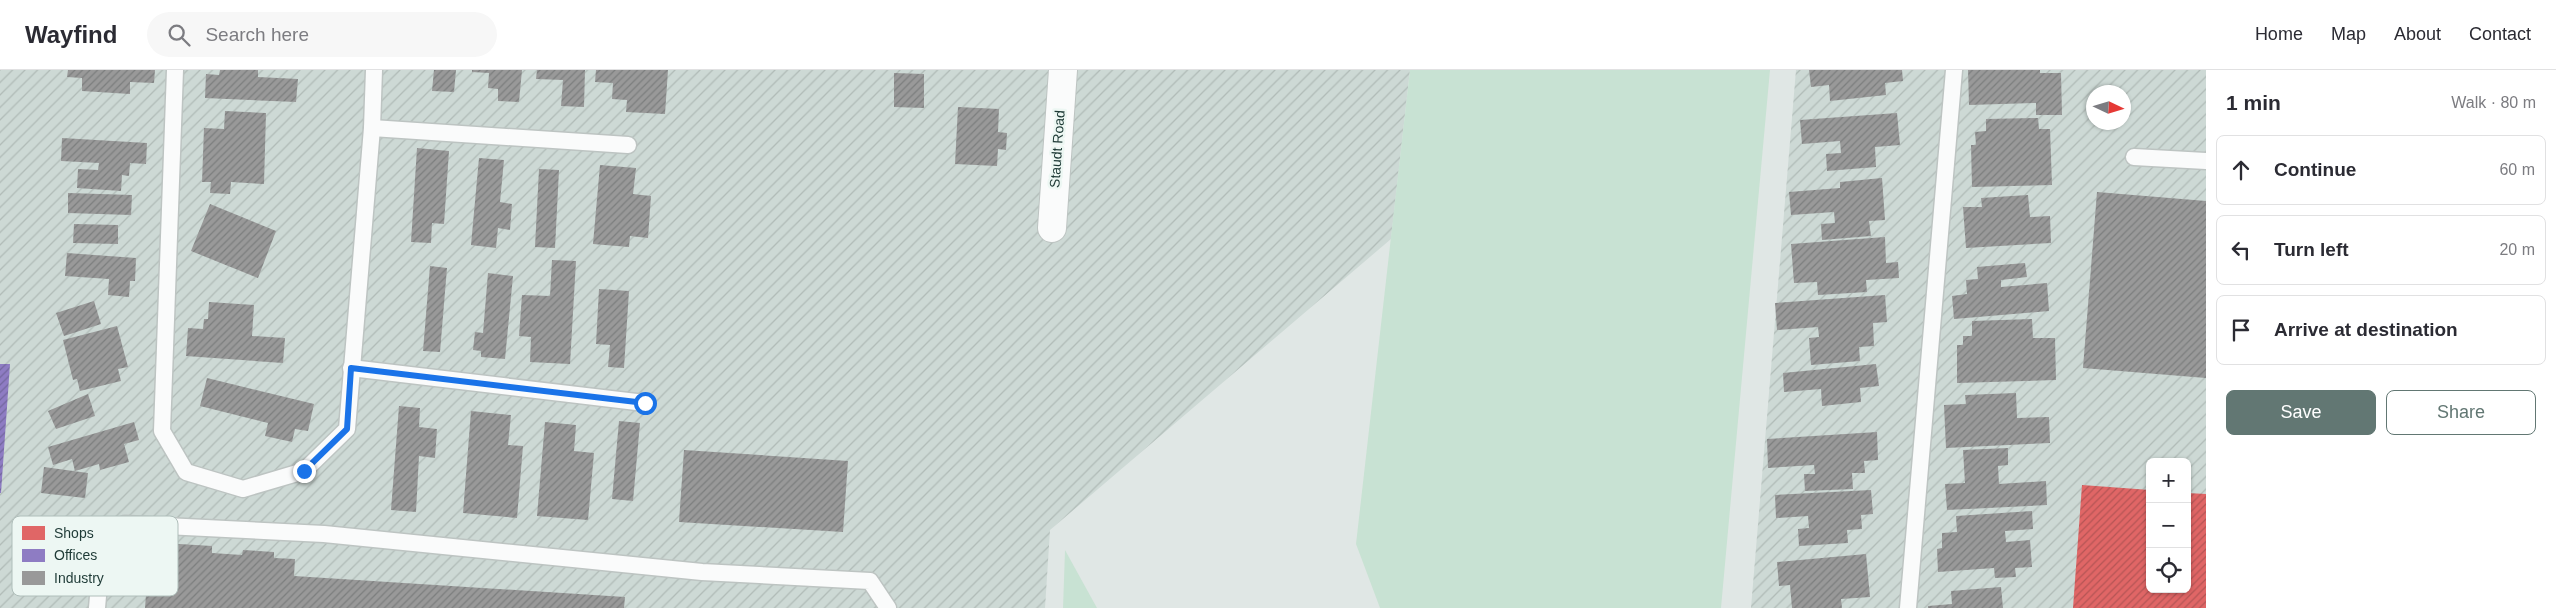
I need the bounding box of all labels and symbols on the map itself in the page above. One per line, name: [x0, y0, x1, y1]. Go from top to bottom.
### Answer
north arrow: [2086, 85, 2131, 130]
street label: Staudt Road: [1046, 110, 1068, 188]
route start: [634, 392, 657, 415]
route end: [293, 460, 316, 483]
legend: [12, 516, 178, 596]
text: Shops: [54, 525, 94, 541]
text: Offices: [54, 547, 97, 563]
text: Industry: [54, 570, 104, 586]

